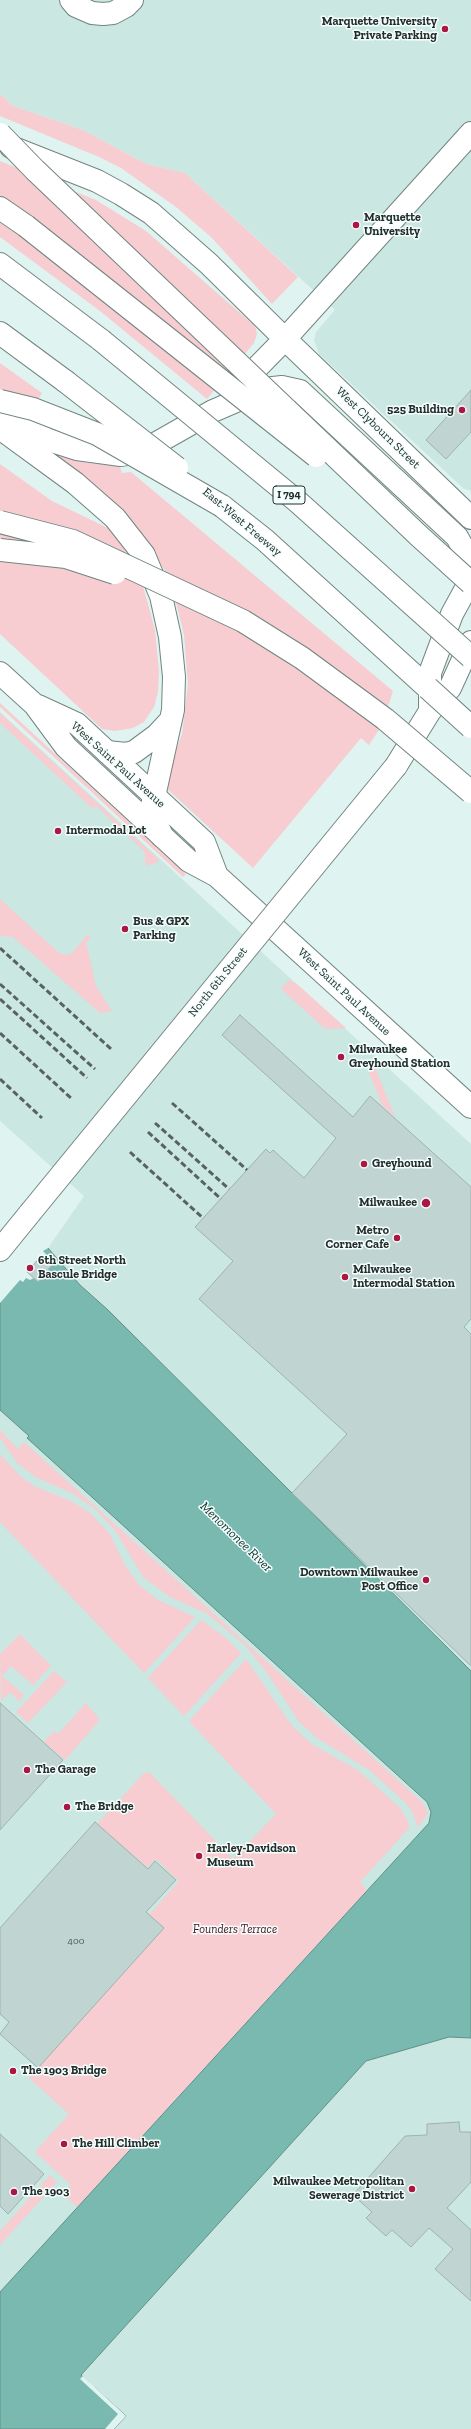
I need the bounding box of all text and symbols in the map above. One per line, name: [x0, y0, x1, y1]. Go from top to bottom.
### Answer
place label: Marquette University Private Parking: [322, 15, 437, 43]
marker: Marquette University Private Parking: [440, 24, 450, 34]
place label: Marquette University: [364, 211, 421, 239]
marker: Marquette University: [351, 220, 361, 230]
street label: West Clybourn Street: [333, 384, 423, 472]
place label: 525 Building: [387, 403, 454, 417]
marker: 525 Building: [457, 405, 467, 415]
street label: East-West Freeway: [200, 485, 284, 559]
road number: I 794: [273, 486, 305, 504]
street label: West Saint Paul Avenue: [68, 719, 168, 811]
place label: Intermodal Lot: [66, 824, 146, 838]
marker: Intermodal Lot: [53, 826, 63, 836]
place label: Bus & GPX Parking: [133, 915, 189, 943]
marker: Bus & GPX Parking: [120, 924, 130, 934]
street label: North 6th Street: [185, 944, 251, 1020]
street label: West Saint Paul Avenue: [295, 945, 393, 1039]
place label: Milwaukee Greyhound Station: [349, 1043, 450, 1071]
marker: Milwaukee Greyhound Station: [336, 1052, 346, 1062]
place label: Greyhound: [372, 1157, 431, 1171]
marker: Greyhound: [359, 1159, 369, 1169]
place label: Milwaukee: [359, 1196, 417, 1210]
marker: Milwaukee: [420, 1197, 432, 1209]
place label: Metro Corner Cafe: [326, 1224, 389, 1252]
marker: Metro Corner Cafe: [392, 1233, 402, 1243]
place label: 6th Street North Bascule Bridge: [38, 1254, 126, 1282]
marker: 6th Street North Bascule Bridge: [25, 1263, 35, 1273]
place label: Milwaukee Intermodal Station: [353, 1263, 455, 1291]
marker: Milwaukee Intermodal Station: [340, 1272, 350, 1282]
water label: Menomonee River: [197, 1499, 275, 1575]
place label: Downtown Milwaukee Post Office: [300, 1566, 418, 1594]
marker: Downtown Milwaukee Post Office: [421, 1575, 431, 1585]
place label: The Garage: [35, 1763, 96, 1777]
marker: The Garage: [22, 1765, 32, 1775]
place label: The Bridge: [75, 1800, 134, 1814]
marker: The Bridge: [62, 1802, 72, 1812]
place label: Harley-Davidson Museum: [207, 1842, 296, 1870]
marker: Harley-Davidson Museum: [194, 1851, 204, 1861]
park label: Founders Terrace: [193, 1923, 277, 1937]
house number: 400: [68, 1935, 84, 1947]
place label: The 1903 Bridge: [21, 2064, 106, 2078]
marker: The 1903 Bridge: [8, 2066, 18, 2076]
place label: The Hill Climber: [72, 2137, 159, 2151]
marker: The Hill Climber: [59, 2139, 69, 2149]
place label: Milwaukee Metropolitan Sewerage District: [273, 2175, 404, 2203]
marker: Milwaukee Metropolitan Sewerage District: [407, 2184, 417, 2194]
place label: The 1903: [22, 2185, 69, 2199]
marker: The 1903: [9, 2187, 19, 2197]

